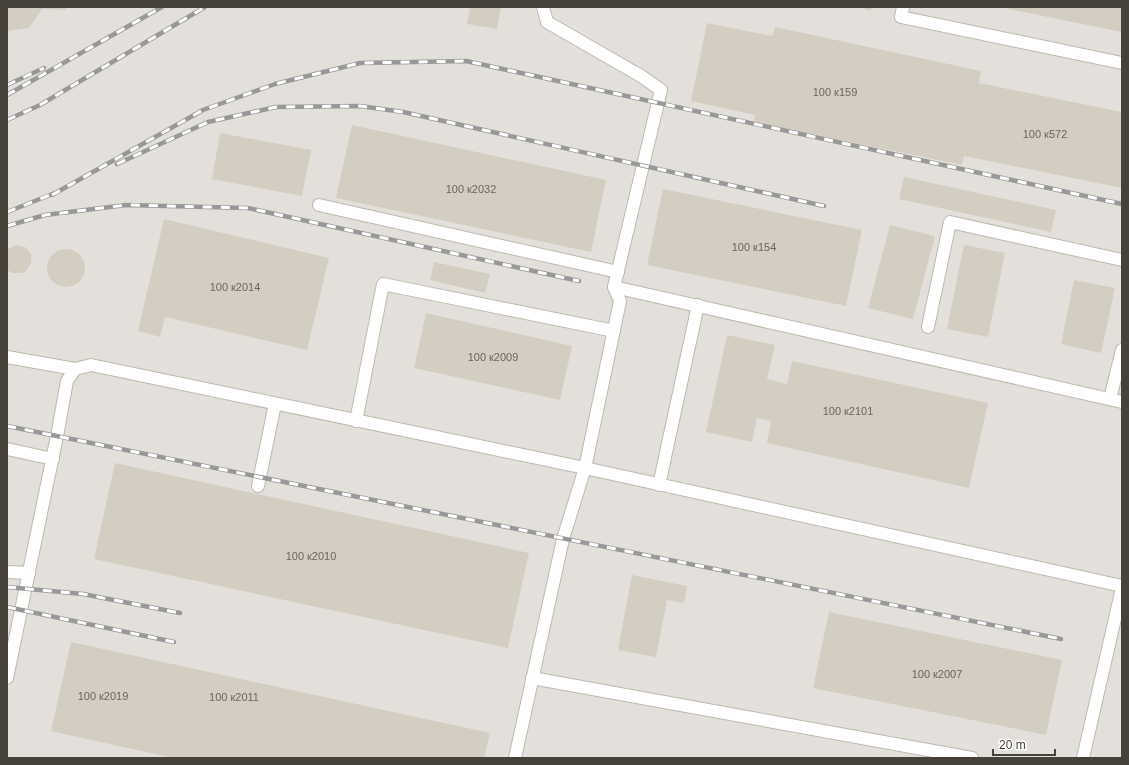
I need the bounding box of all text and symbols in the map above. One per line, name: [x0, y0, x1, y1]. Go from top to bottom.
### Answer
house number: 100 к159: [813, 86, 857, 98]
house number: 100 к572: [1023, 128, 1067, 140]
house number: 100 к2032: [446, 183, 496, 195]
house number: 100 к154: [732, 241, 776, 253]
house number: 100 к2014: [210, 281, 260, 293]
house number: 100 к2009: [468, 351, 518, 363]
house number: 100 к2101: [823, 405, 873, 417]
house number: 100 к2010: [286, 550, 336, 562]
house number: 100 к2007: [912, 668, 962, 680]
house number: 100 к2019: [78, 690, 128, 702]
house number: 100 к2011: [209, 691, 259, 703]
scale bar: [993, 731, 1055, 757]
text: 20 m: [999, 738, 1026, 752]

